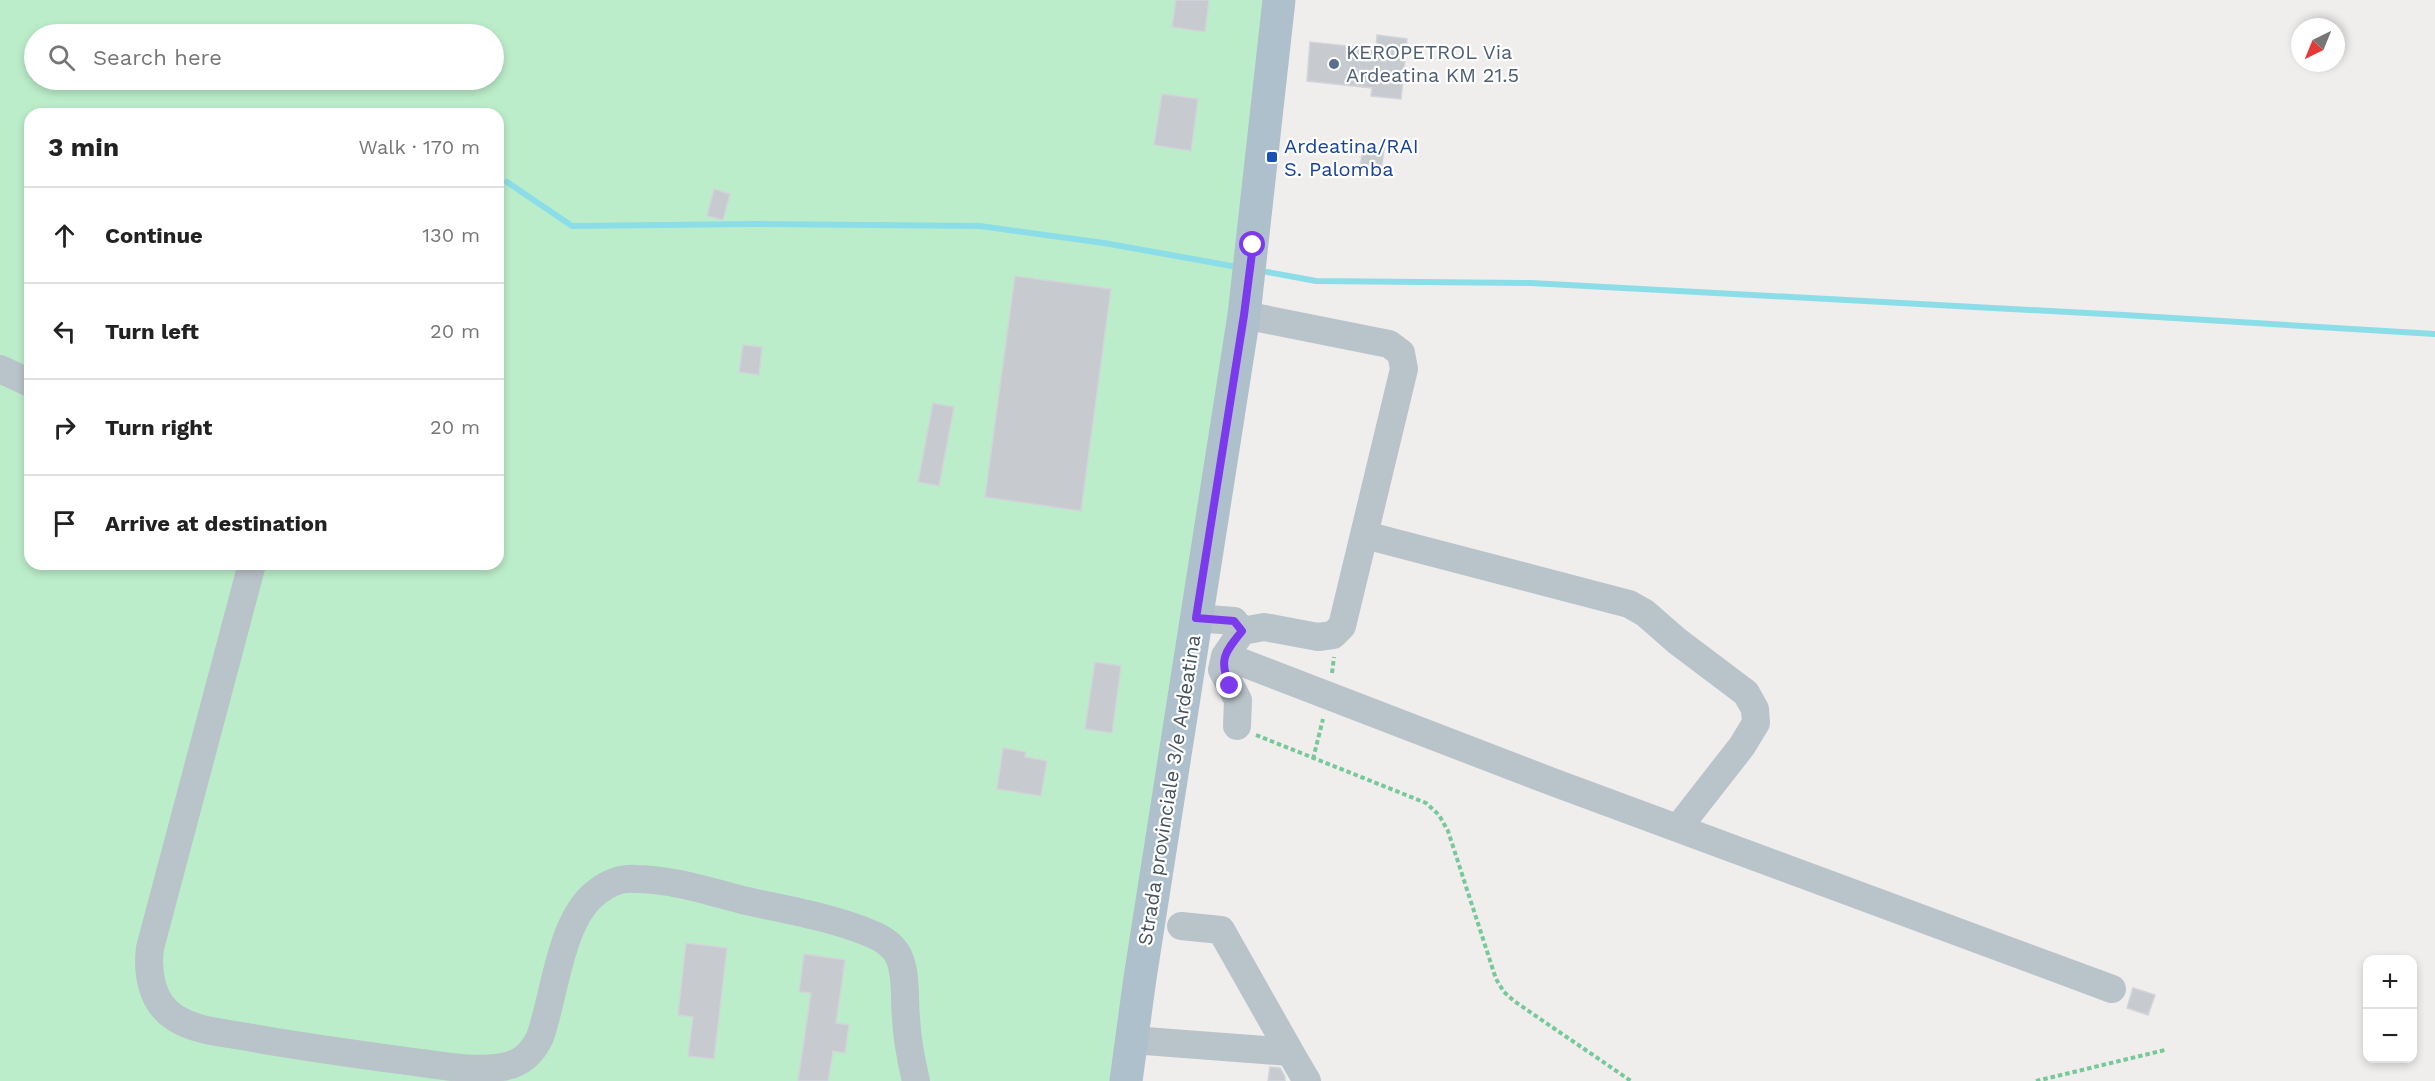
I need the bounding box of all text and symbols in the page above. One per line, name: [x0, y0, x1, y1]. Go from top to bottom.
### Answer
north arrow: [2291, 18, 2345, 72]
search box: [24, 24, 504, 90]
place label: KEROPETROL Via Ardeatina KM 21.5: [1346, 40, 1519, 87]
icon: search: [45, 41, 78, 74]
text: Search here: [93, 45, 222, 70]
marker: KEROPETROL Via Ardeatina KM 21.5: [1327, 57, 1341, 71]
text: 3 min: [48, 132, 119, 162]
place label: Ardeatina/RAI S. Palomba: [1284, 134, 1419, 181]
text: Walk · 170 m: [359, 135, 480, 159]
marker: Ardeatina/RAI S. Palomba: [1265, 150, 1279, 164]
icon: ahead: [48, 219, 81, 252]
text: Continue: [105, 223, 203, 248]
text: 130 m: [422, 223, 480, 247]
route start: [1239, 231, 1265, 257]
icon: left: [48, 315, 81, 348]
text: Turn left: [105, 319, 199, 344]
text: 20 m: [430, 319, 480, 343]
icon: right: [48, 411, 81, 444]
text: Turn right: [105, 415, 212, 440]
text: 20 m: [430, 415, 480, 439]
icon: arrive: [48, 507, 81, 540]
text: Arrive at destination: [105, 511, 328, 536]
street label: Strada provinciale 3/e Ardeatina: [1133, 633, 1205, 947]
route end: [1216, 672, 1242, 698]
map controls: [2363, 955, 2417, 1063]
button: +: [2363, 955, 2417, 1009]
button: −: [2363, 1009, 2417, 1063]

